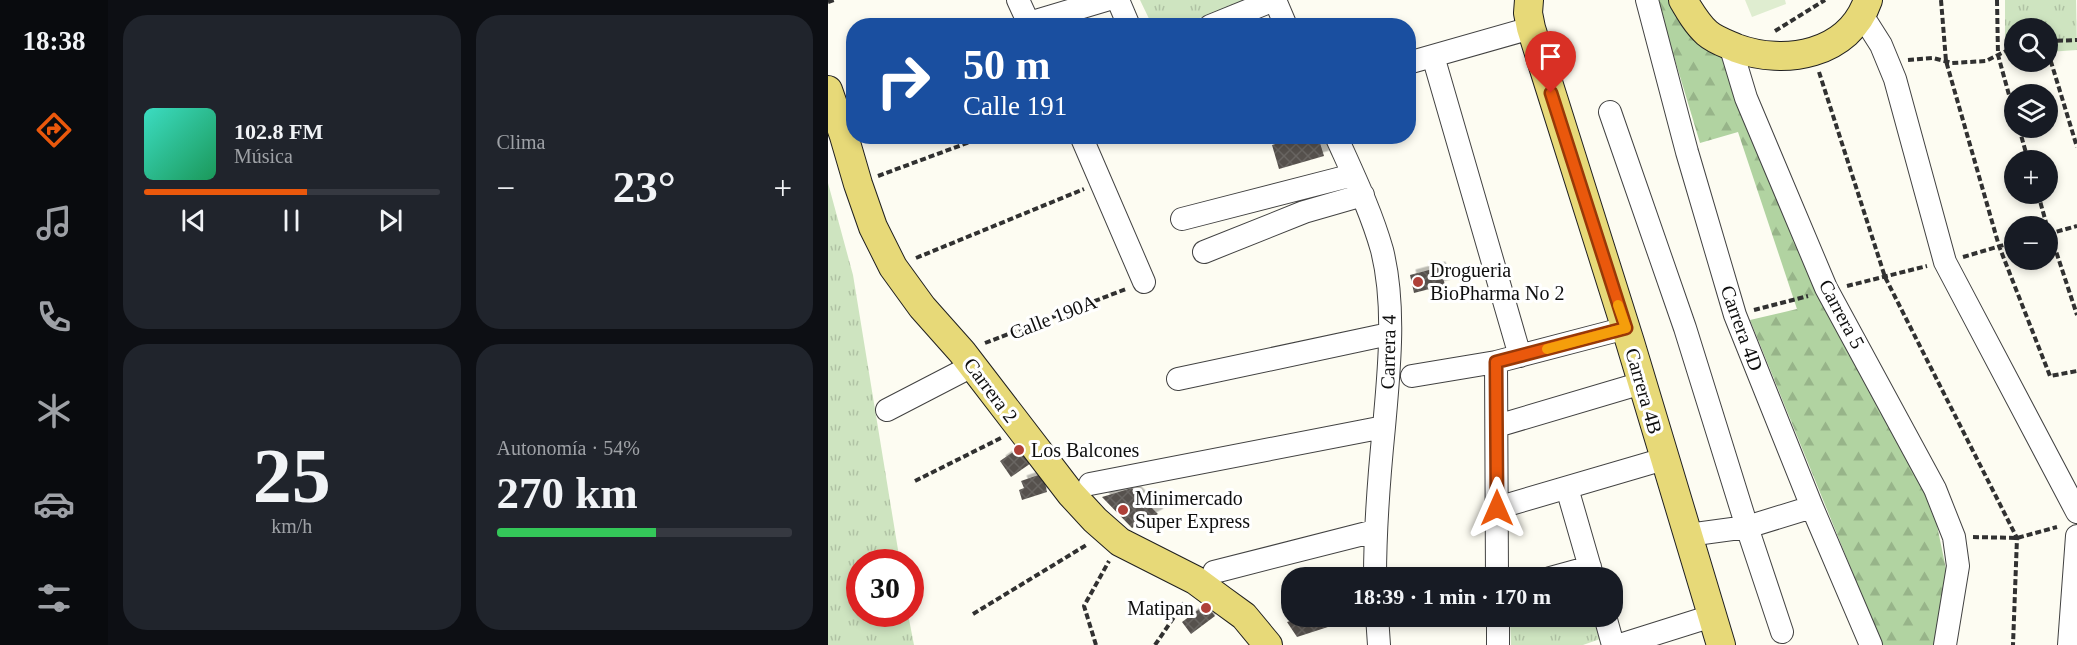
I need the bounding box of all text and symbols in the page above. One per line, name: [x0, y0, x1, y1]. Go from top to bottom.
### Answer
map controls: [2004, 18, 2058, 270]
button: search: [2004, 18, 2058, 72]
text: 18:38: [23, 26, 86, 56]
pin: [1525, 31, 1576, 93]
icon: arrive: [1534, 40, 1567, 73]
icon: right: [864, 42, 942, 120]
text: 50 m: [963, 42, 1051, 88]
button: layers: [2004, 84, 2058, 138]
text: Calle 191: [963, 91, 1067, 121]
icon: directions: [33, 109, 75, 151]
text: 102.8 FM: [234, 119, 323, 144]
text: Clima: [497, 131, 545, 153]
text: Música: [234, 145, 293, 167]
button: +: [2004, 150, 2058, 204]
text: 23°: [613, 162, 676, 212]
text: −: [497, 170, 515, 206]
text: +: [773, 170, 792, 206]
icon: music: [33, 202, 75, 244]
icon: previous: [177, 204, 210, 237]
icon: pause: [275, 204, 308, 237]
icon: next: [374, 204, 407, 237]
button: −: [2004, 216, 2058, 270]
place label: Drogueria BioPharma No 2: [1430, 259, 1564, 304]
marker: Drogueria BioPharma No 2: [1411, 275, 1425, 289]
street label: Carrera 5: [1815, 276, 1869, 352]
street label: Carrera 4D: [1716, 282, 1768, 374]
street label: Calle 190A: [1006, 290, 1100, 344]
icon: phone: [33, 296, 75, 338]
street label: Carrera 4: [1376, 314, 1400, 390]
street label: Carrera 4B: [1621, 346, 1667, 436]
street label: Carrera 2: [960, 353, 1022, 427]
icon: climate: [33, 390, 75, 432]
text: 25: [253, 432, 331, 519]
text: Autonomía · 54%: [497, 437, 640, 459]
place label: Los Balcones: [1031, 439, 1140, 461]
marker: Los Balcones: [1012, 443, 1026, 457]
text: 270 km: [497, 468, 638, 518]
position arrow: [1465, 476, 1529, 540]
icon: car: [33, 483, 75, 525]
place label: Minimercado Super Express: [1135, 487, 1250, 533]
marker: Minimercado Super Express: [1116, 503, 1130, 517]
text: km/h: [271, 515, 312, 537]
speed limit sign: 30: [846, 549, 924, 627]
icon: filters: [33, 577, 75, 619]
text: 18:39 · 1 min · 170 m: [1353, 584, 1551, 609]
place label: Matipan: [1127, 597, 1194, 620]
marker: Matipan: [1199, 601, 1213, 615]

